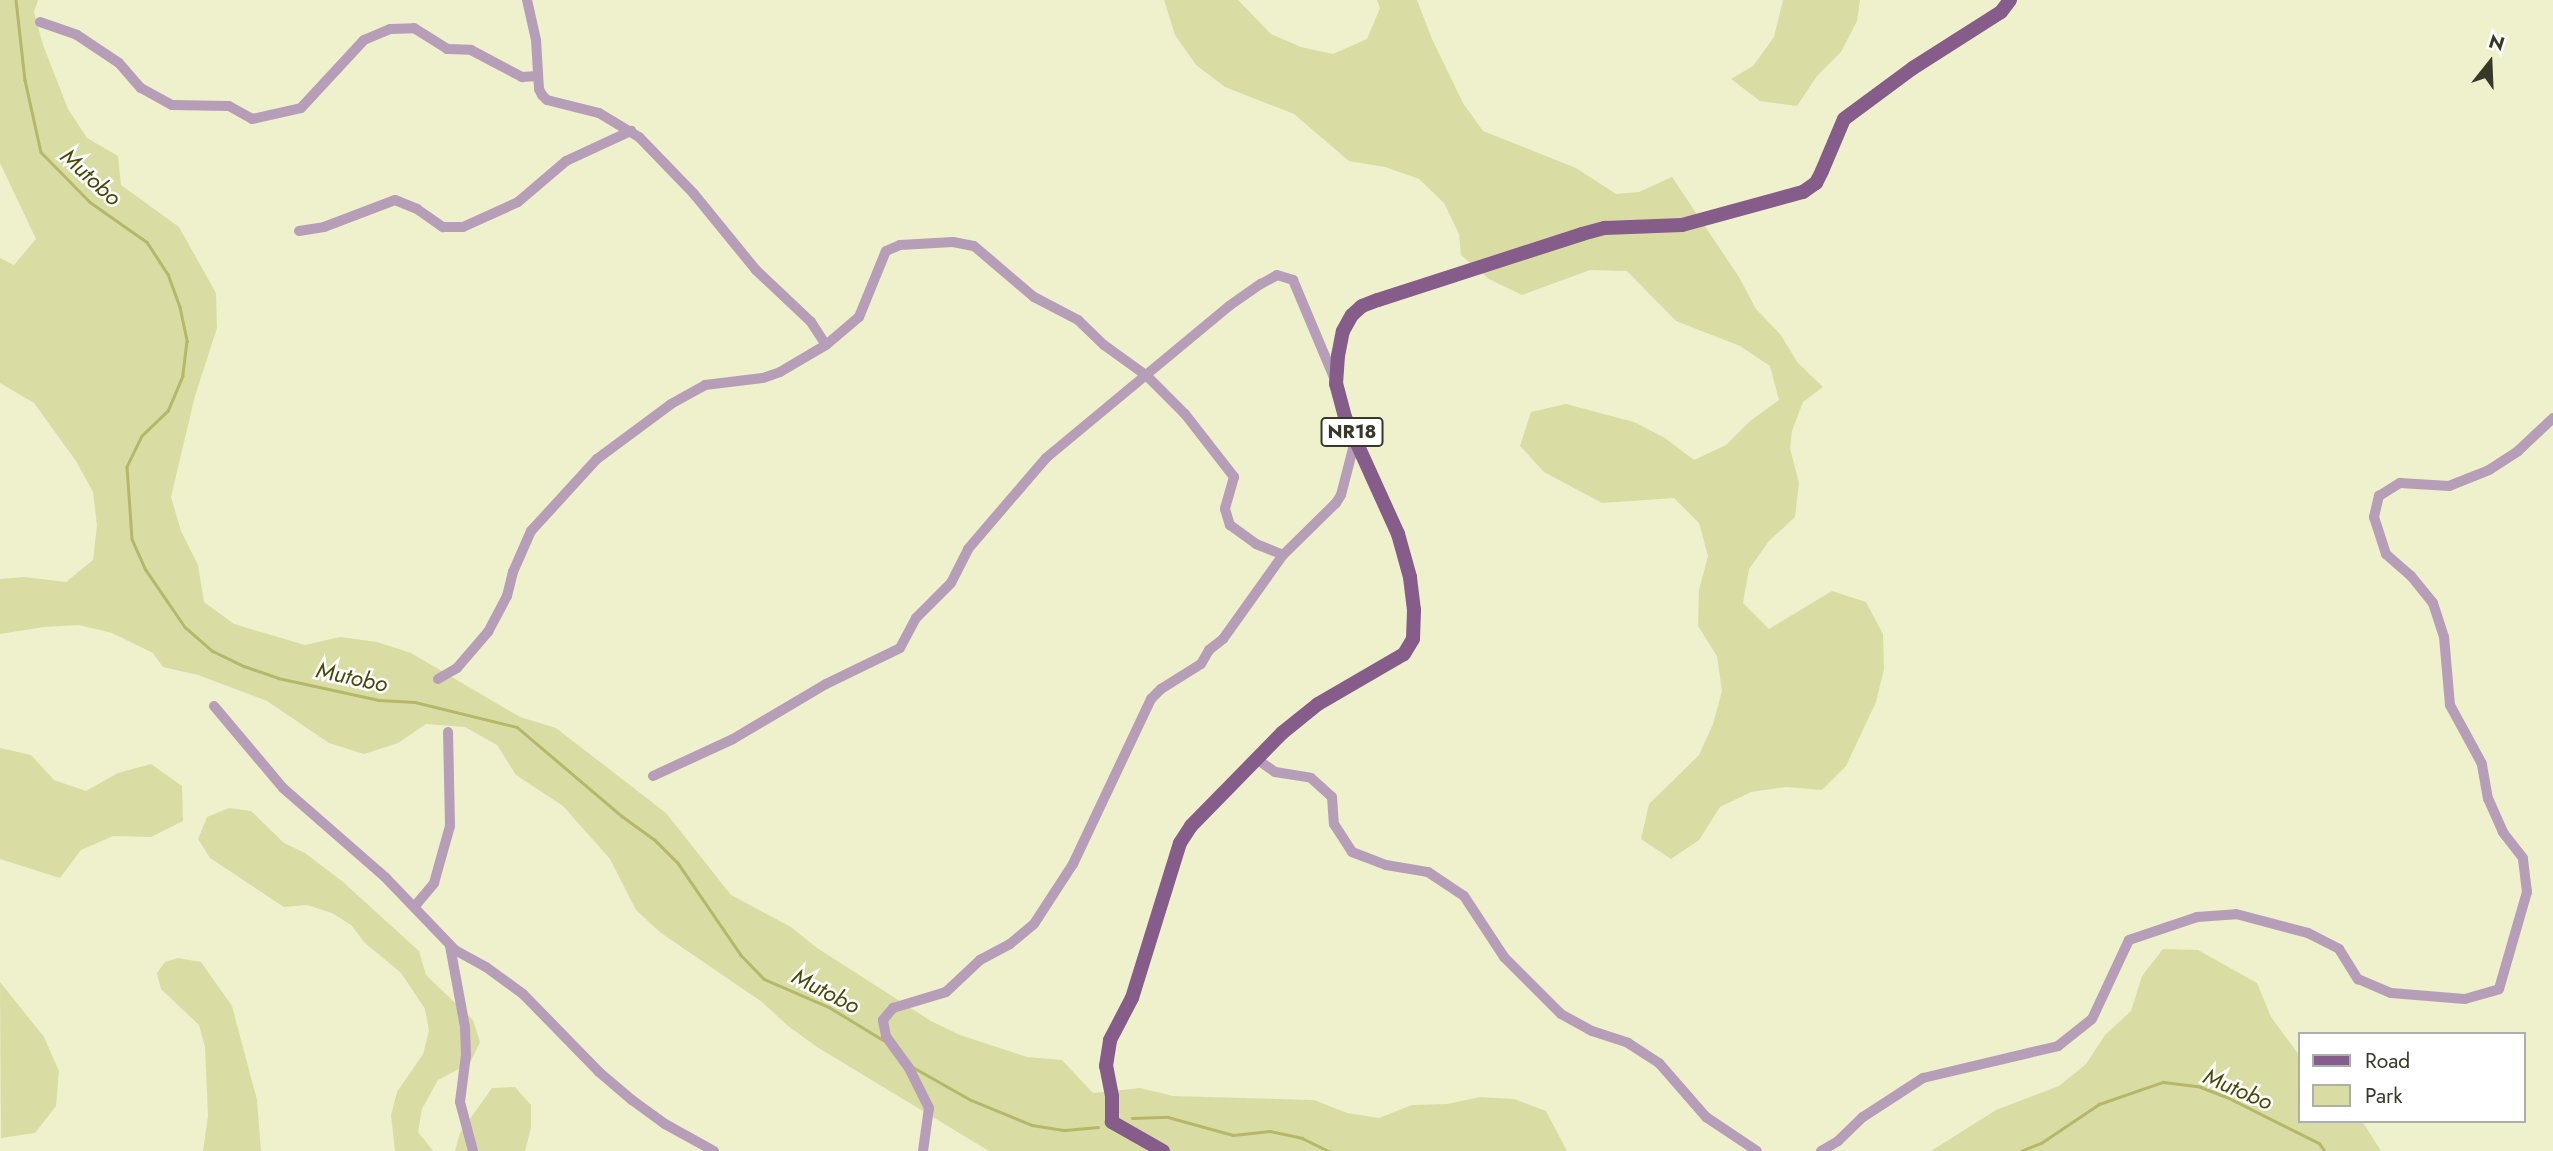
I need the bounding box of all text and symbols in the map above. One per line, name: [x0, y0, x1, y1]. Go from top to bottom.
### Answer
text: N: [2485, 27, 2508, 58]
north arrow: [2455, 28, 2525, 98]
water label: Mutobo: [55, 143, 127, 211]
road number: NR18: [1320, 416, 1384, 448]
water label: Mutobo: [314, 656, 390, 698]
water label: Mutobo: [788, 962, 864, 1020]
legend: [2298, 1032, 2525, 1123]
text: Road: [2365, 1046, 2410, 1076]
water label: Mutobo: [2199, 1062, 2277, 1116]
text: Park: [2365, 1081, 2402, 1111]

